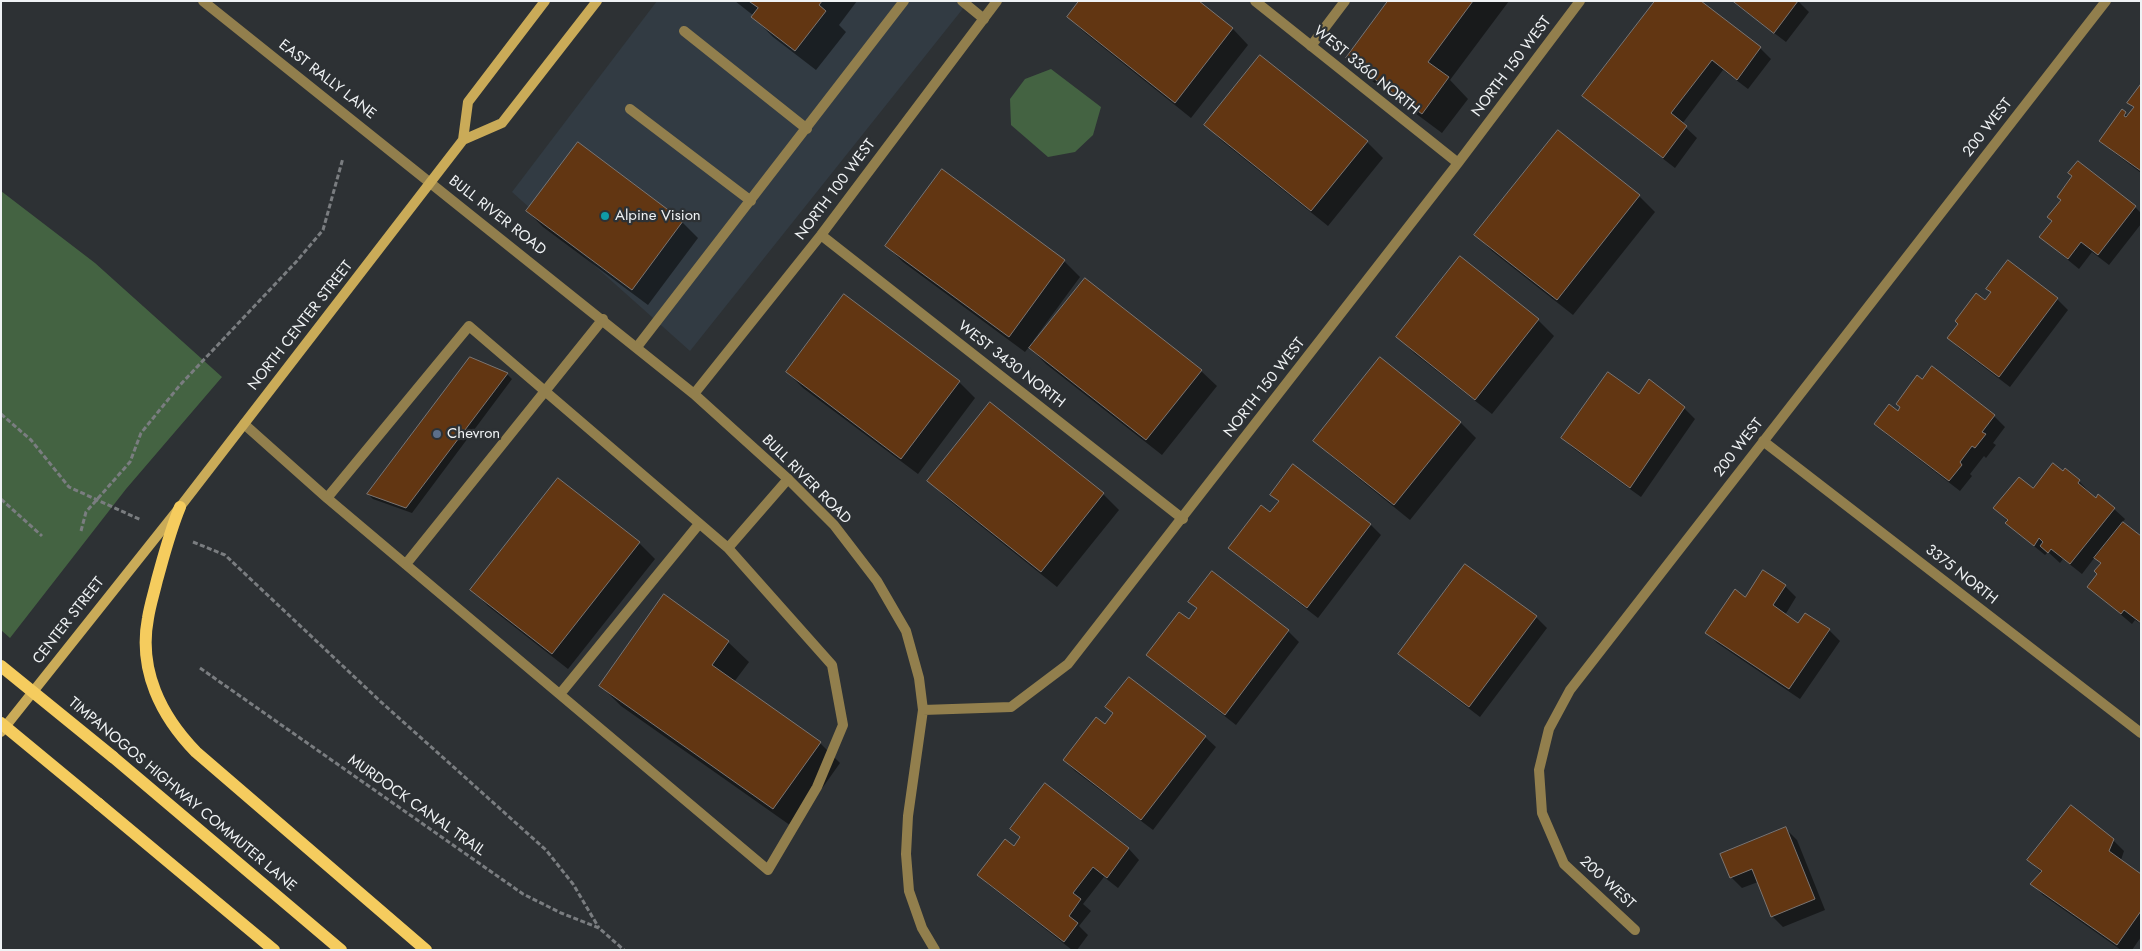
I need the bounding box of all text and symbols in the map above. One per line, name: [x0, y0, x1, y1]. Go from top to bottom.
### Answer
street label: NORTH 150 WEST: [1468, 13, 1556, 121]
street label: WEST 3360 NORTH: [1309, 23, 1423, 119]
street label: EAST RALLY LANE: [275, 36, 379, 124]
street label: 200 WEST: [1960, 95, 2016, 161]
street label: NORTH 100 WEST: [792, 136, 880, 244]
street label: BULL RIVER ROAD: [445, 172, 549, 260]
place label: Alpine Vision: [615, 207, 701, 225]
marker: Alpine Vision: [599, 210, 611, 222]
street label: NORTH CENTER STREET: [245, 258, 357, 394]
street label: WEST 3430 NORTH: [954, 318, 1068, 412]
street label: NORTH 150 WEST: [1221, 335, 1309, 441]
street label: 200 WEST: [1711, 415, 1767, 481]
place label: Chevron: [447, 425, 500, 443]
marker: Chevron: [431, 428, 443, 440]
street label: BULL RIVER ROAD: [758, 432, 854, 528]
street label: 3375 NORTH: [1921, 541, 2001, 609]
street label: CENTER STREET: [29, 574, 109, 668]
street label: TIMPANOGOS HIGHWAY COMMUTER LANE: [64, 694, 300, 896]
street label: MURDOCK CANAL TRAIL: [344, 752, 488, 860]
street label: 200 WEST: [1576, 853, 1638, 913]

